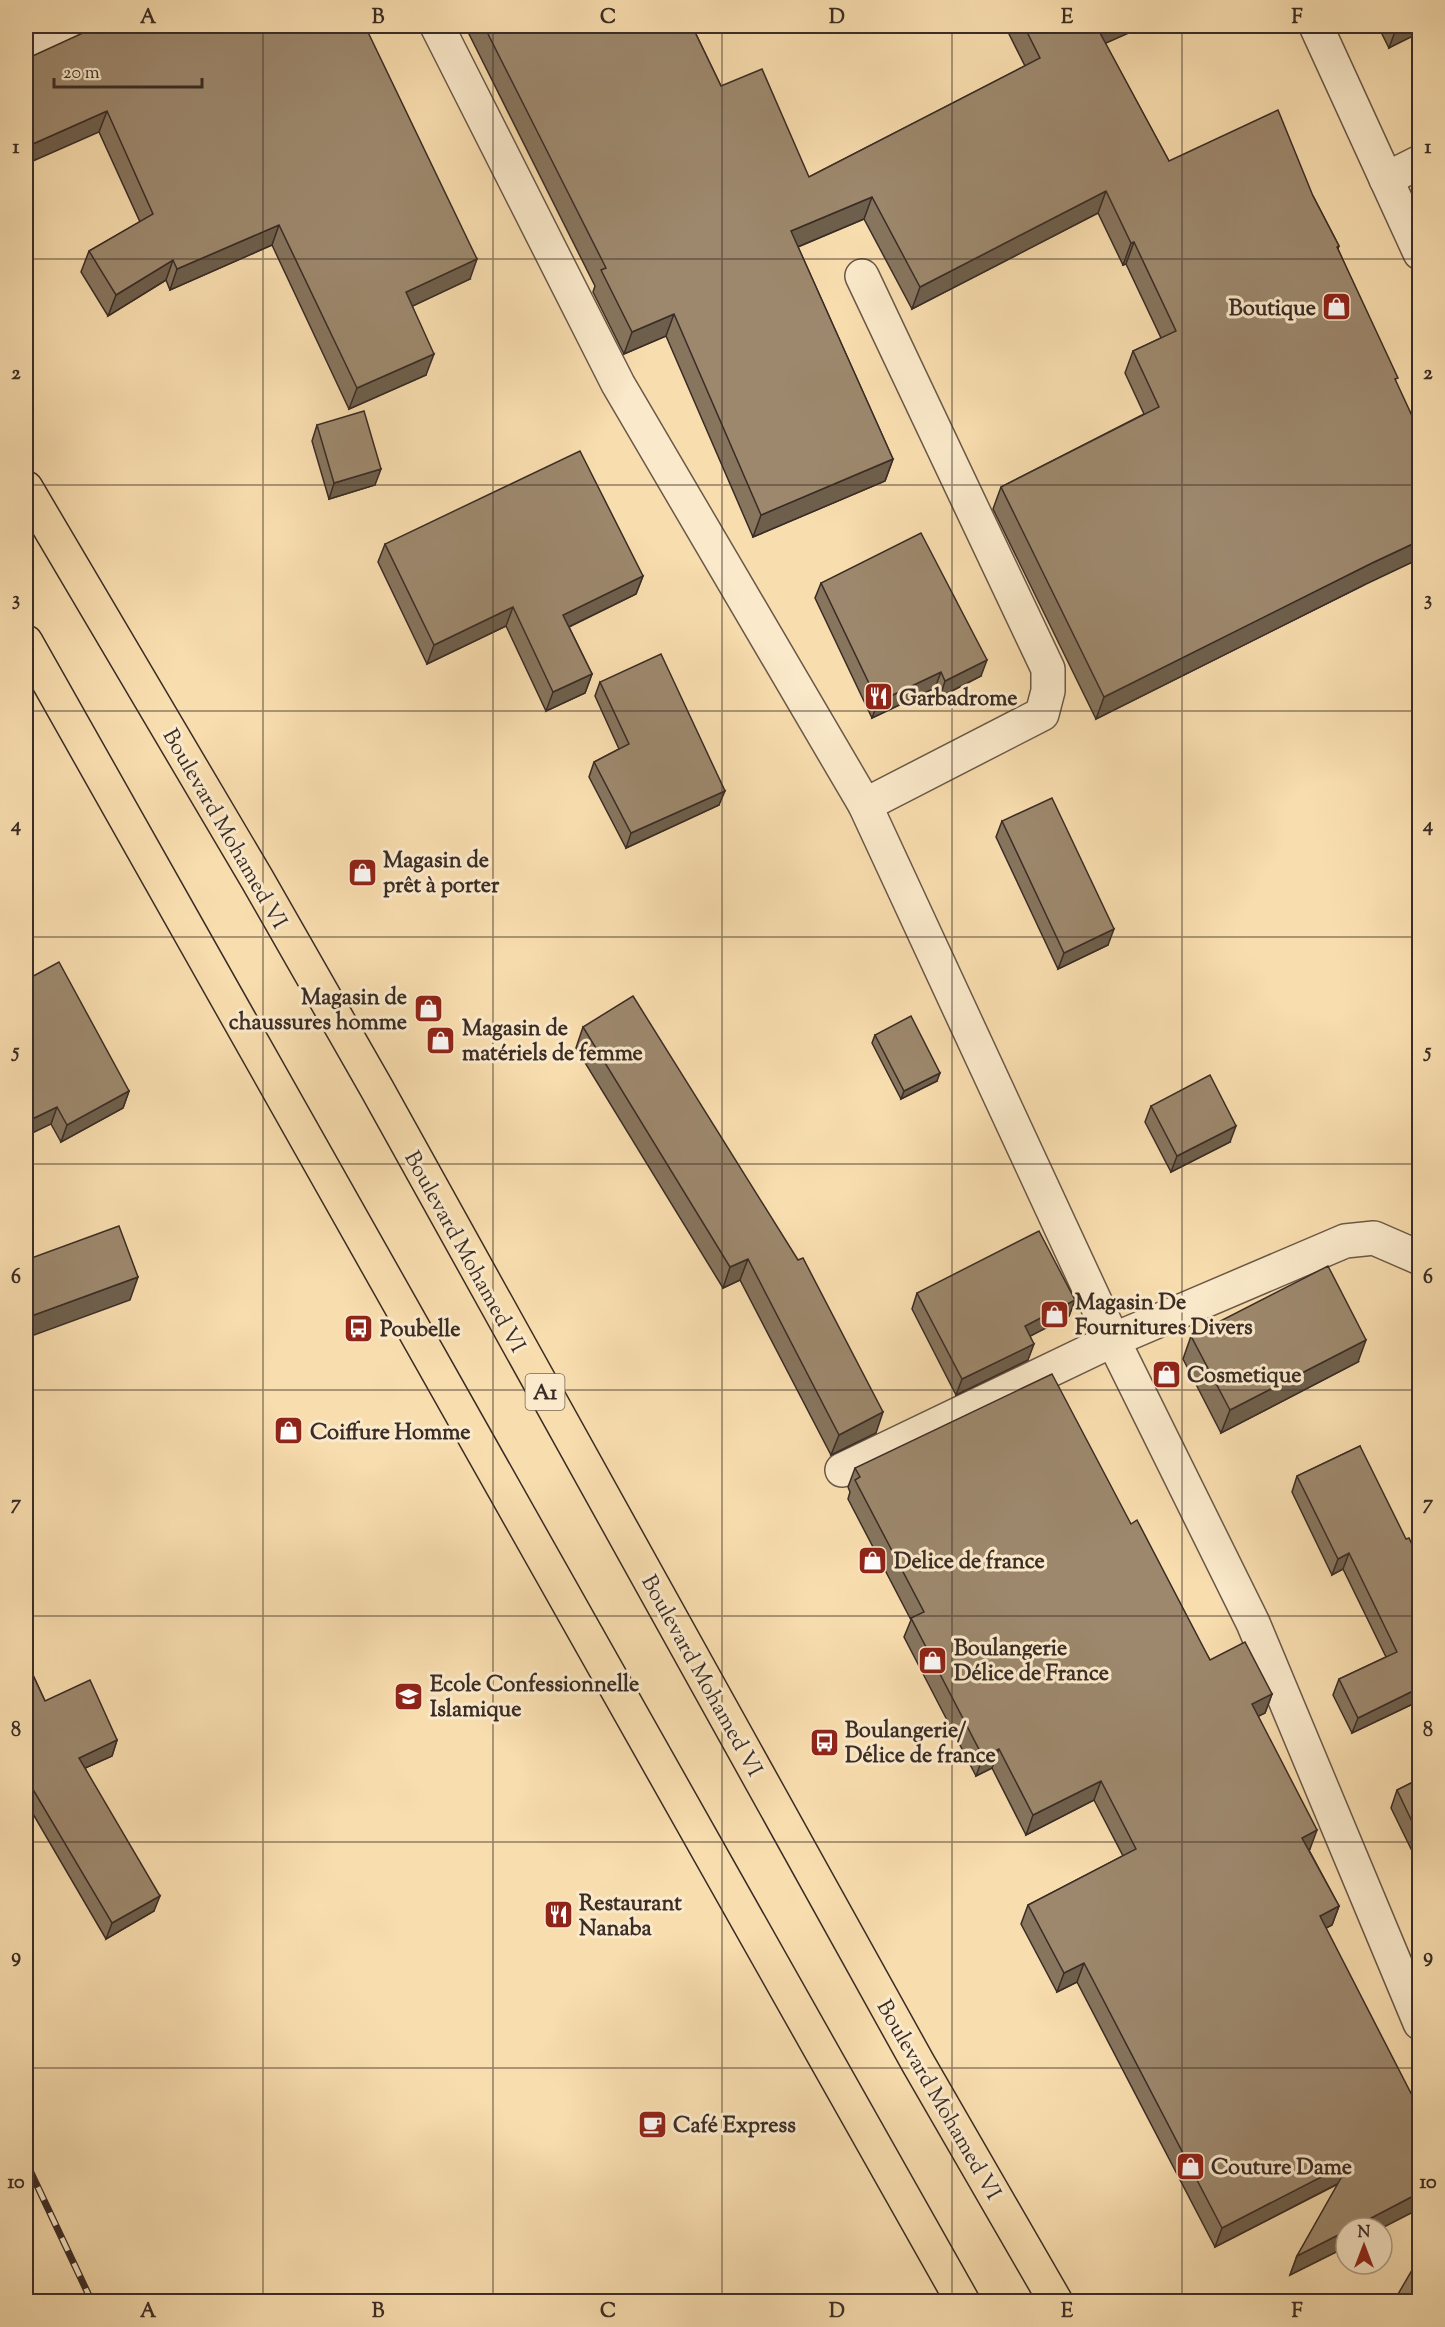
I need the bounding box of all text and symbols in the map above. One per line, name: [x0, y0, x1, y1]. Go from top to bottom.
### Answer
text: A: [140, 4, 157, 33]
text: B: [372, 4, 385, 33]
text: C: [600, 4, 616, 33]
text: D: [829, 4, 845, 33]
text: E: [1061, 4, 1074, 33]
text: F: [1291, 4, 1303, 33]
scale bar: [54, 51, 202, 89]
text: 20 m: [63, 61, 100, 87]
text: 1: [13, 134, 20, 163]
text: 1: [1425, 134, 1432, 163]
shop icon: Boutique: [1321, 291, 1353, 323]
place label: Boutique: [1229, 294, 1316, 326]
text: 2: [11, 360, 21, 389]
text: 2: [1423, 360, 1433, 389]
text: 3: [12, 586, 20, 615]
text: 3: [1424, 586, 1432, 615]
restaurant icon: Garbadrome: [862, 681, 894, 713]
place label: Garbadrome: [899, 684, 1017, 716]
street label: Boulevard Mohamed VI: [153, 724, 294, 935]
text: 4: [10, 812, 21, 841]
text: 4: [1422, 812, 1433, 841]
place label: Magasin de prêt à porter: [383, 846, 500, 903]
shop icon: Magasin de prêt à porter: [346, 856, 378, 888]
place label: Magasin de chaussures homme: [229, 983, 407, 1040]
shop icon: Magasin de chaussures homme: [412, 993, 444, 1025]
place label: Magasin de matériels de femme: [462, 1014, 643, 1071]
shop icon: Magasin de matériels de femme: [425, 1024, 457, 1056]
text: 5: [11, 1038, 20, 1067]
text: 5: [1423, 1038, 1432, 1067]
street label: Boulevard Mohamed VI: [395, 1146, 532, 1359]
text: 6: [11, 1264, 21, 1293]
text: 6: [1423, 1264, 1433, 1293]
place label: Magasin De Fournitures Divers: [1075, 1288, 1253, 1345]
shop icon: Magasin De Fournitures Divers: [1038, 1298, 1070, 1330]
bus stop icon: Poubelle: [343, 1312, 375, 1344]
place label: Poubelle: [380, 1315, 460, 1347]
shop icon: Cosmetique: [1150, 1358, 1182, 1390]
place label: Cosmetique: [1187, 1361, 1302, 1393]
road number: A1: [526, 1374, 564, 1410]
shop icon: Coiffure Homme: [273, 1415, 305, 1447]
place label: Coiffure Homme: [310, 1418, 470, 1450]
text: 7: [11, 1490, 22, 1519]
text: 7: [1423, 1490, 1434, 1519]
shop icon: Delice de france: [857, 1544, 889, 1576]
place label: Delice de france: [894, 1547, 1045, 1579]
street label: Boulevard Mohamed VI: [632, 1570, 769, 1783]
place label: Boulangerie Délice de France: [954, 1634, 1109, 1691]
shop icon: Boulangerie Délice de France: [917, 1644, 949, 1676]
place label: Ecole Confessionnelle Islamique: [430, 1670, 639, 1727]
school or university icon: Ecole Confessionnelle Islamique: [393, 1680, 425, 1712]
place label: Boulangerie/ Délice de france: [845, 1716, 996, 1773]
text: 8: [11, 1717, 21, 1746]
text: 8: [1423, 1717, 1433, 1746]
bus stop icon: Boulangerie/ Délice de france: [808, 1726, 840, 1758]
place label: Restaurant Nanaba: [579, 1889, 682, 1946]
restaurant icon: Restaurant Nanaba: [542, 1899, 574, 1931]
text: 9: [11, 1943, 21, 1972]
text: 9: [1423, 1943, 1433, 1972]
street label: Boulevard Mohamed VI: [867, 1995, 1008, 2206]
cafe icon: Café Express: [636, 2108, 668, 2140]
place label: Café Express: [673, 2111, 796, 2143]
shop icon: Couture Dame: [1174, 2150, 1206, 2182]
place label: Couture Dame: [1211, 2153, 1352, 2185]
text: 10: [7, 2169, 25, 2198]
text: 10: [1419, 2169, 1437, 2198]
north arrow: [1334, 2216, 1394, 2276]
text: N: [1358, 2222, 1371, 2245]
text: A: [140, 2298, 157, 2327]
text: B: [372, 2298, 385, 2327]
text: C: [600, 2298, 616, 2327]
text: D: [829, 2298, 845, 2327]
text: E: [1061, 2298, 1074, 2327]
text: F: [1291, 2298, 1303, 2327]

